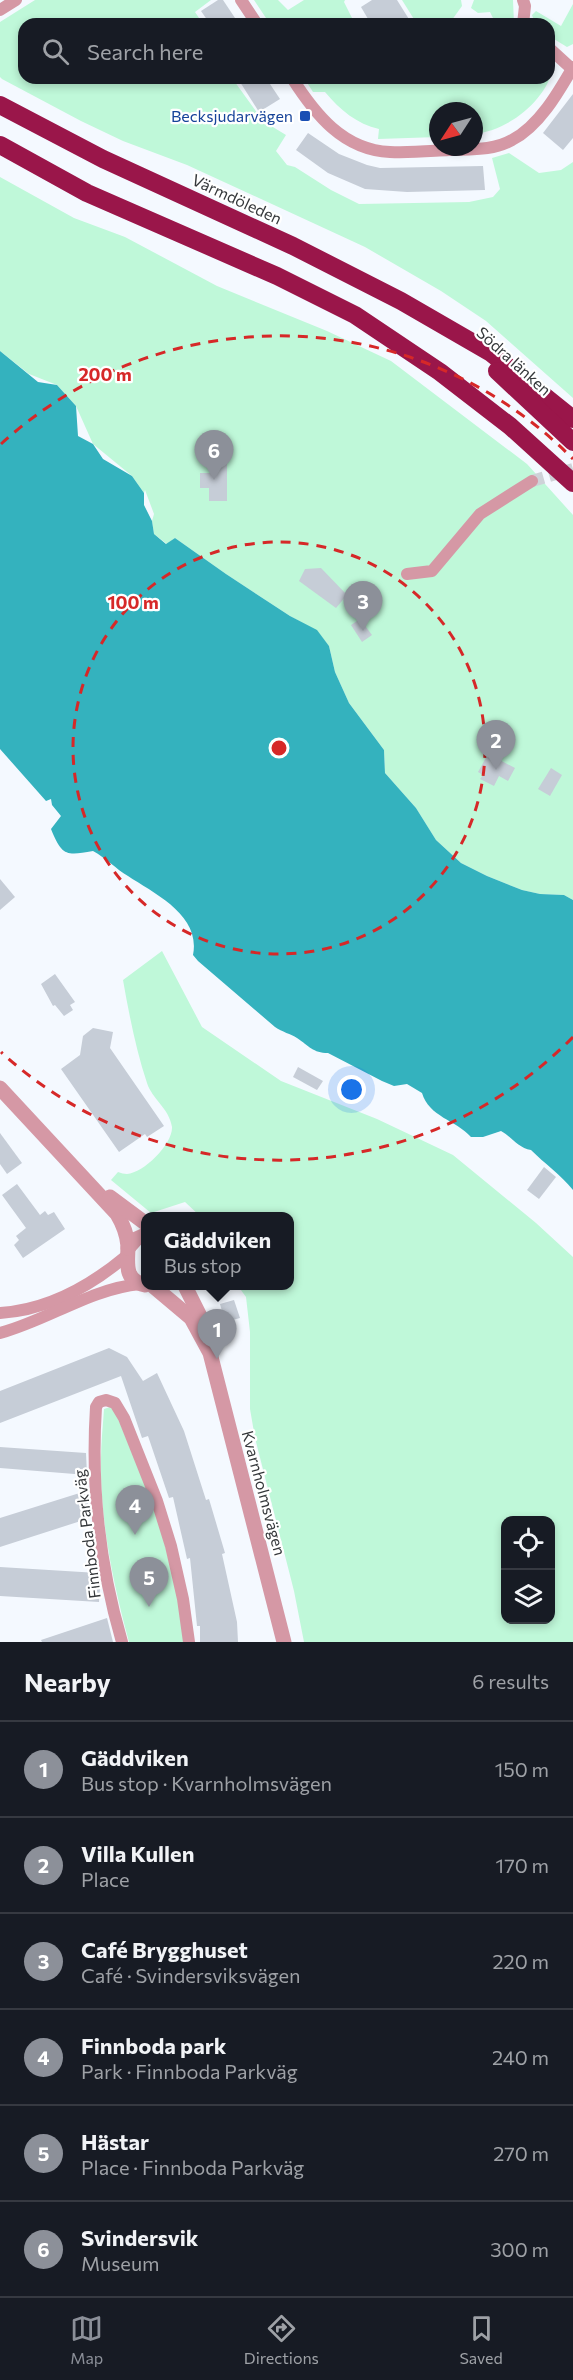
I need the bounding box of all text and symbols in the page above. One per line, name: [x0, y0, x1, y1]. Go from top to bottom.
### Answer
search box: [18, 18, 555, 84]
icon: search: [39, 35, 72, 68]
text: Search here: [87, 38, 203, 65]
north arrow: [429, 102, 483, 156]
place label: Becksjudarvägen: [171, 106, 293, 125]
marker: Becksjudarvägen: [298, 109, 312, 123]
street label: Värmdöleden: [189, 169, 285, 228]
street label: Södra länken: [473, 322, 555, 399]
text: 200 m: [78, 363, 132, 385]
pin: 6: [194, 430, 234, 480]
pin: 3: [344, 582, 382, 631]
text: 100 m: [107, 591, 159, 613]
pin: 2: [476, 720, 516, 770]
centre of rings: [269, 738, 289, 758]
your location: [337, 1075, 366, 1104]
popup: [141, 1212, 294, 1290]
text: Gäddviken: [164, 1226, 271, 1253]
text: Bus stop: [164, 1253, 242, 1277]
pin: 1: [198, 1310, 236, 1359]
street label: Kvarnholmsvägen: [239, 1428, 290, 1557]
street label: Finnboda Parkväg: [69, 1468, 104, 1600]
pin: 4: [116, 1486, 154, 1535]
map controls: [501, 1516, 555, 1624]
button: locate: [501, 1516, 555, 1570]
pin: 5: [130, 1558, 168, 1607]
button: layers: [501, 1570, 555, 1624]
text: Nearby: [24, 1666, 111, 1697]
text: 6 results: [472, 1669, 549, 1693]
text: Gäddviken: [81, 1744, 189, 1771]
text: 1: [39, 1757, 48, 1781]
text: 150 m: [495, 1757, 549, 1781]
text: Bus stop · Kvarnholmsvägen: [81, 1771, 332, 1795]
text: Villa Kullen: [81, 1840, 194, 1867]
text: 2: [38, 1853, 49, 1877]
text: 170 m: [496, 1853, 549, 1877]
text: Place: [81, 1867, 130, 1891]
text: Café Brygghuset: [81, 1936, 248, 1963]
text: 3: [38, 1949, 49, 1973]
text: 220 m: [493, 1949, 549, 1973]
text: Café · Svindersviksvägen: [81, 1963, 301, 1987]
text: Finnboda park: [81, 2032, 226, 2059]
text: 4: [37, 2045, 50, 2069]
text: 240 m: [492, 2045, 549, 2069]
text: Park · Finnboda Parkväg: [81, 2059, 297, 2083]
text: Hästar: [81, 2128, 149, 2155]
text: 5: [38, 2141, 49, 2165]
text: 270 m: [493, 2141, 549, 2165]
text: Place · Finnboda Parkväg: [81, 2155, 304, 2179]
text: Svindersvik: [81, 2224, 198, 2251]
text: 6: [37, 2237, 50, 2261]
text: 300 m: [490, 2237, 549, 2261]
text: Museum: [81, 2251, 160, 2275]
tab: Map: [70, 2312, 103, 2367]
tab: Directions: [244, 2312, 319, 2367]
tab: Saved: [459, 2312, 503, 2367]

